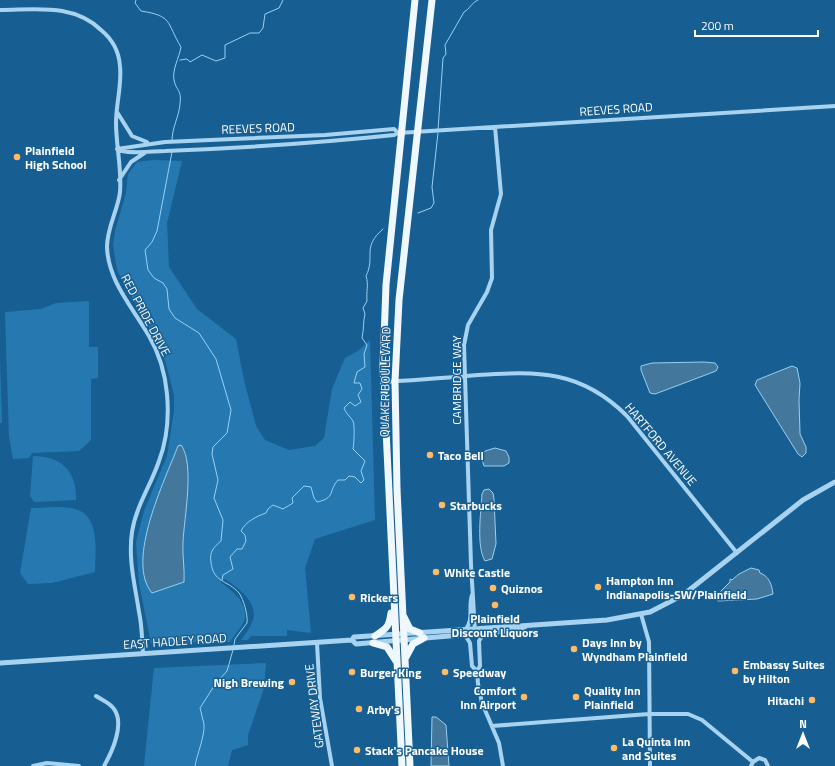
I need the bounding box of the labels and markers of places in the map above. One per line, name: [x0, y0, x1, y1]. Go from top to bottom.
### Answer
place label: Plainfield High School: [25, 141, 86, 174]
marker: Plainfield High School: [12, 152, 22, 162]
place label: Taco Bell: [438, 446, 484, 465]
marker: Taco Bell: [425, 450, 435, 460]
place label: Starbucks: [450, 496, 502, 515]
marker: Starbucks: [437, 500, 447, 510]
place label: White Castle: [444, 563, 510, 582]
marker: White Castle: [431, 567, 441, 577]
place label: Hampton Inn Indianapolis-SW/Plainfield: [606, 571, 747, 604]
place label: Quiznos: [501, 579, 543, 598]
marker: Hampton Inn Indianapolis-SW/Plainfield: [593, 582, 603, 592]
marker: Quiznos: [488, 583, 498, 593]
place label: Rickers: [360, 588, 399, 607]
marker: Rickers: [347, 592, 357, 602]
marker: Plainfield Discount Liquors: [490, 600, 500, 610]
place label: Plainfield Discount Liquors: [452, 609, 539, 642]
place label: Days Inn by Wyndham Plainfield: [582, 633, 687, 666]
marker: Days Inn by Wyndham Plainfield: [569, 644, 579, 654]
place label: Embassy Suites by Hilton: [743, 655, 825, 688]
place label: Burger King: [360, 663, 422, 682]
place label: Speedway: [453, 663, 506, 682]
marker: Embassy Suites by Hilton: [730, 666, 740, 676]
marker: Burger King: [347, 667, 357, 677]
marker: Speedway: [440, 667, 450, 677]
place label: Nigh Brewing: [214, 673, 285, 692]
marker: Nigh Brewing: [287, 677, 297, 687]
place label: Comfort Inn Airport: [460, 681, 517, 714]
place label: Quality Inn Plainfield: [584, 681, 641, 714]
place label: Hitachi: [767, 691, 804, 710]
marker: Comfort Inn Airport: [519, 692, 529, 702]
marker: Quality Inn Plainfield: [571, 692, 581, 702]
marker: Hitachi: [807, 695, 817, 705]
place label: Arby's: [367, 700, 400, 719]
marker: Arby's: [354, 704, 364, 714]
place label: La Quinta Inn and Suites: [622, 732, 690, 765]
place label: Stack's Pancake House: [365, 741, 484, 760]
marker: La Quinta Inn and Suites: [609, 743, 619, 753]
marker: Stack's Pancake House: [352, 745, 362, 755]

